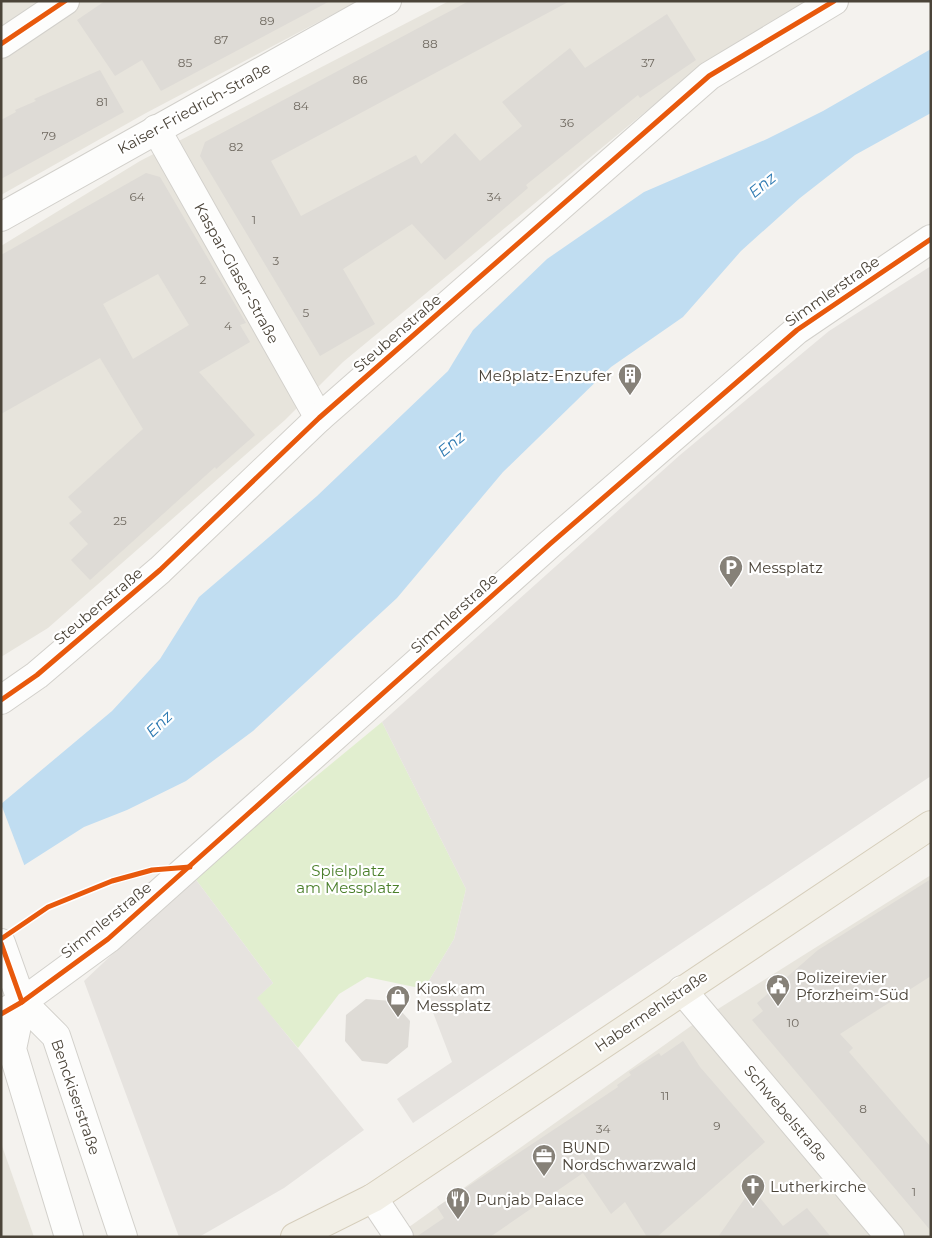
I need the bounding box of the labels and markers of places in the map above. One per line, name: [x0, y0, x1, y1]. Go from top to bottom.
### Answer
building icon: Meßplatz-Enzufer: [617, 362, 643, 396]
place label: Meßplatz-Enzufer: [478, 366, 612, 385]
parking icon: Messplatz: [718, 554, 744, 588]
place label: Messplatz: [748, 558, 823, 577]
place label: Polizeirevier Pforzheim-Süd: [796, 968, 909, 1004]
public building icon: Polizeirevier Pforzheim-Süd: [765, 973, 791, 1007]
place label: Kiosk am Messplatz: [416, 979, 491, 1015]
shop icon: Kiosk am Messplatz: [385, 984, 411, 1018]
place label: BUND Nordschwarzwald: [562, 1138, 696, 1174]
office icon: BUND Nordschwarzwald: [531, 1143, 557, 1177]
church icon: Lutherkirche: [740, 1173, 766, 1207]
place label: Lutherkirche: [770, 1177, 866, 1196]
restaurant icon: Punjab Palace: [445, 1186, 471, 1220]
place label: Punjab Palace: [476, 1190, 584, 1209]

